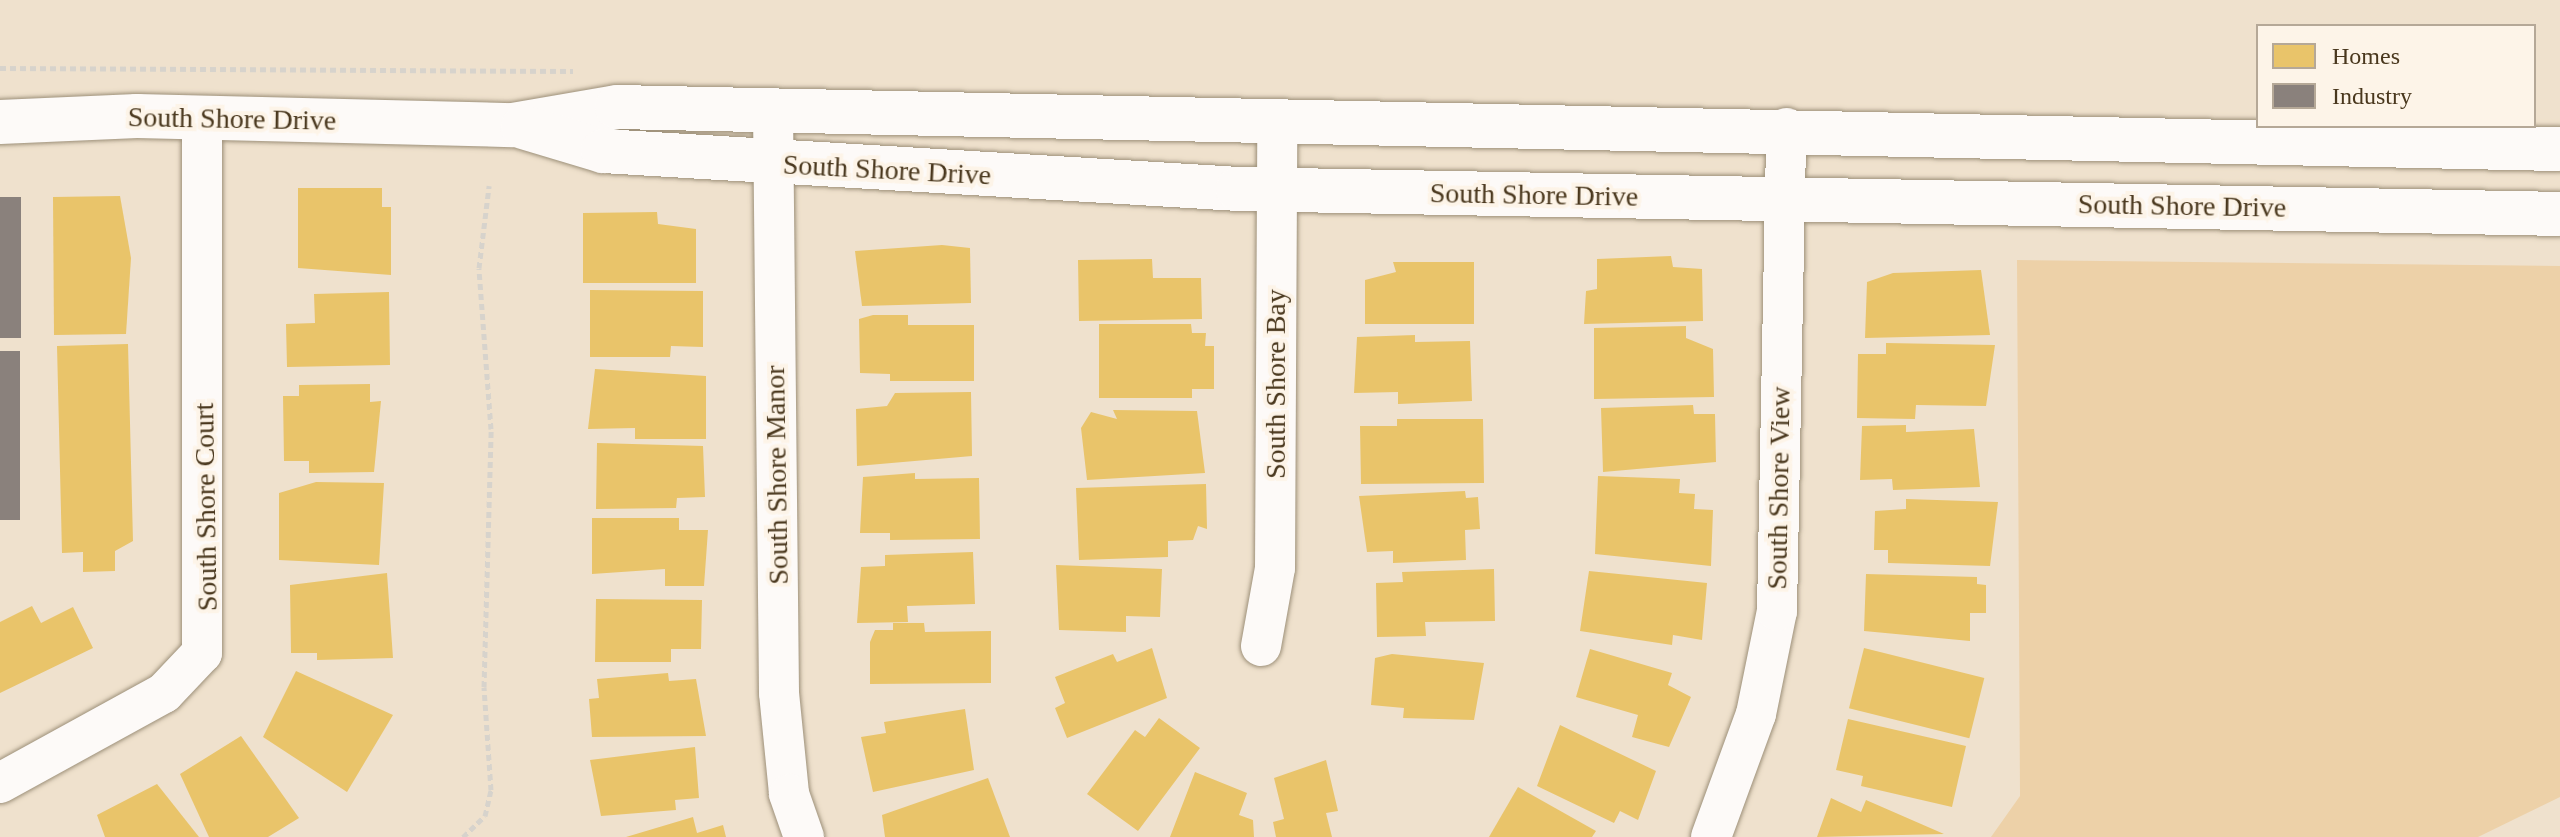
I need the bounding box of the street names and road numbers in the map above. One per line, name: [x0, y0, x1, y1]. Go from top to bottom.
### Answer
street label: South Shore Drive: [128, 100, 336, 138]
street label: South Shore Drive: [782, 148, 992, 192]
street label: South Shore Drive: [1430, 176, 1638, 214]
street label: South Shore Drive: [2078, 187, 2286, 225]
street label: South Shore Bay: [1259, 289, 1293, 479]
street label: South Shore Manor: [758, 365, 796, 585]
street label: South Shore View: [1760, 386, 1798, 590]
street label: South Shore Court: [187, 402, 225, 612]

